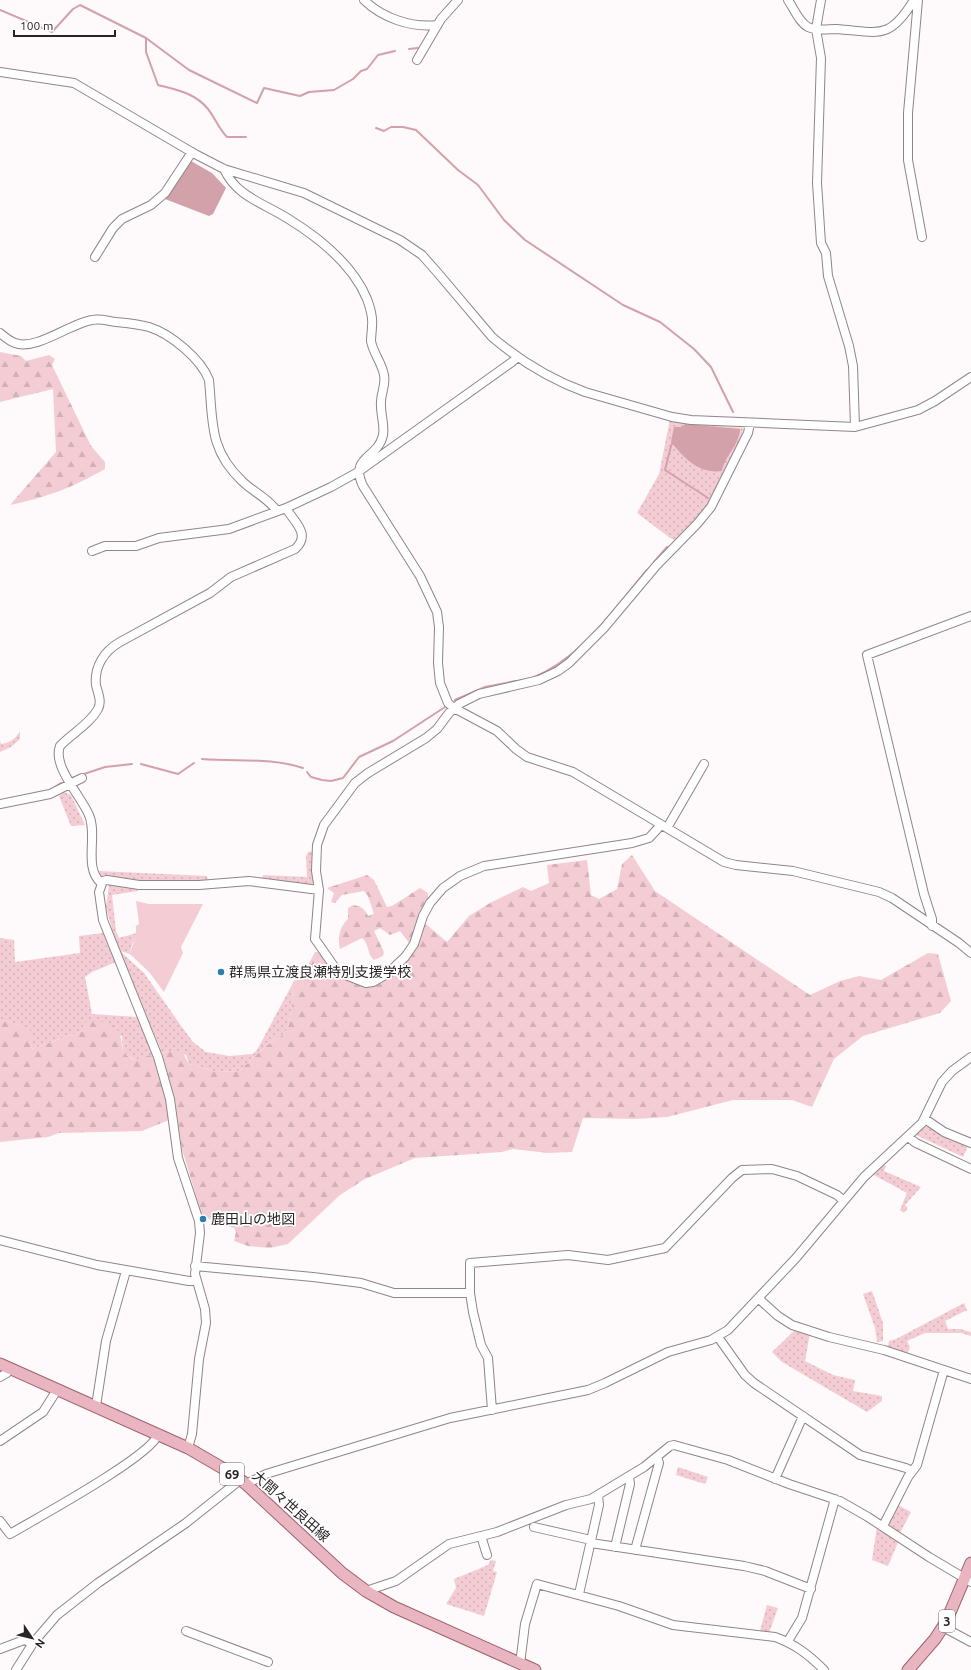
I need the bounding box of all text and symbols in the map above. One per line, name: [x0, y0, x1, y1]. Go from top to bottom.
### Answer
scale bar: [14, 12, 115, 38]
text: 100 m: [20, 19, 53, 32]
place label: 群馬県立渡良瀬特別支援学校: [229, 964, 411, 980]
marker: 群馬県立渡良瀬特別支援学校: [216, 967, 226, 977]
place label: 鹿田山の地図: [211, 1211, 295, 1227]
marker: 鹿田山の地図: [198, 1214, 208, 1224]
road number: 69: [220, 1463, 244, 1485]
street label: 大間々世良田線: [249, 1467, 333, 1545]
road number: 3: [939, 1610, 955, 1632]
north arrow: [12, 1618, 52, 1658]
text: N: [33, 1637, 47, 1651]

